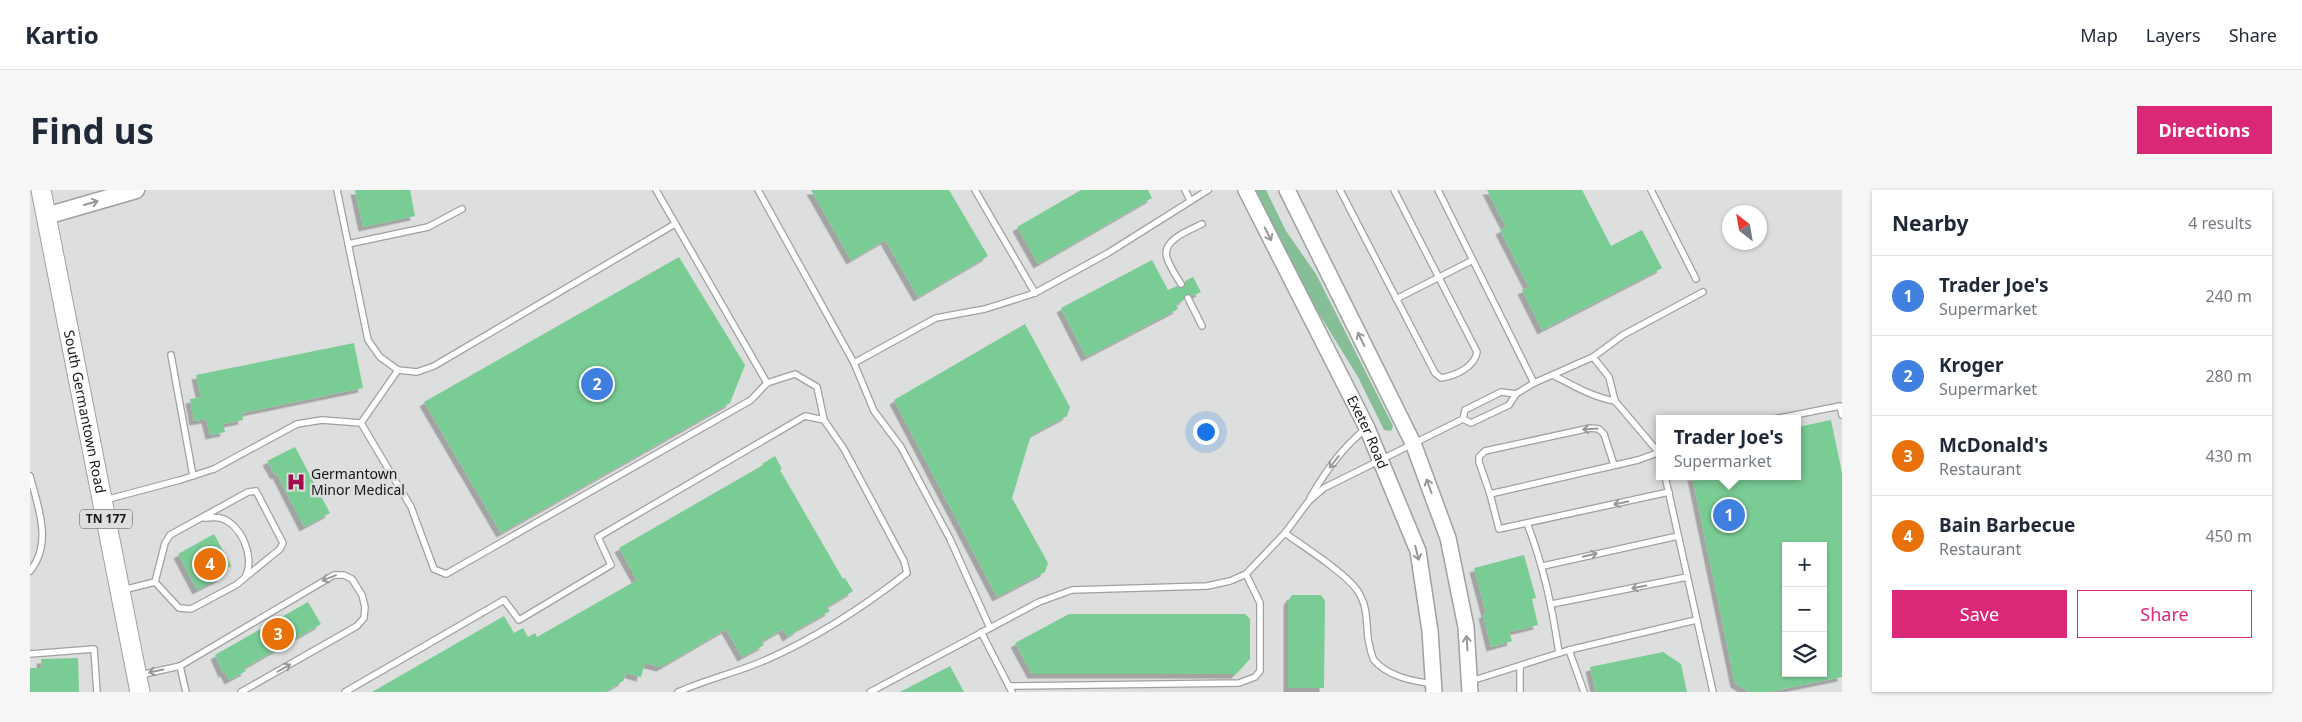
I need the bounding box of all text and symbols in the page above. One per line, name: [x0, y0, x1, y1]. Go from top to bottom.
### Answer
text: Kartio: [25, 18, 99, 51]
text: Map: [2080, 23, 2118, 47]
text: Layers: [2146, 23, 2201, 47]
text: Share: [2229, 23, 2277, 47]
button: Directions: [2137, 106, 2272, 154]
text: Find us: [30, 107, 154, 154]
one-way arrow: [82, 197, 98, 207]
north arrow: [1722, 205, 1767, 250]
text: Nearby: [1892, 209, 1968, 237]
text: 4 results: [2188, 212, 2252, 234]
one-way arrow: [1263, 226, 1273, 241]
text: Trader Joe's: [1939, 272, 2049, 298]
text: 1: [1903, 285, 1913, 307]
text: 240 m: [2205, 285, 2252, 307]
text: Supermarket: [1939, 298, 2037, 320]
street label: South Germantown Road: [60, 328, 111, 495]
one-way arrow: [1356, 331, 1366, 346]
text: Kroger: [1939, 352, 2003, 378]
pin: 2: [581, 365, 613, 403]
text: 2: [1903, 365, 1913, 387]
text: 280 m: [2205, 365, 2252, 387]
text: Supermarket: [1939, 378, 2037, 400]
street label: Exeter Road: [1343, 392, 1393, 472]
popup: [1656, 415, 1801, 480]
your location: [1193, 419, 1219, 445]
text: Trader Joe's: [1674, 424, 1783, 450]
one-way arrow: [1583, 425, 1599, 434]
text: McDonald's: [1939, 432, 2048, 458]
text: 3: [1903, 445, 1913, 467]
text: 430 m: [2205, 445, 2252, 467]
text: Supermarket: [1674, 450, 1772, 472]
one-way arrow: [1329, 456, 1340, 469]
text: Restaurant: [1939, 458, 2021, 480]
place label: Germantown Minor Medical: [311, 464, 405, 499]
hospital icon: Germantown Minor Medical: [285, 471, 307, 493]
one-way arrow: [1424, 479, 1433, 494]
pin: 1: [1713, 496, 1745, 534]
one-way arrow: [1613, 499, 1629, 508]
road number: TN 177: [80, 510, 132, 528]
text: Bain Barbecue: [1939, 512, 2075, 538]
text: 4: [1903, 525, 1913, 547]
text: 450 m: [2205, 525, 2252, 547]
text: Restaurant: [1939, 538, 2021, 560]
map controls: [1782, 542, 1827, 677]
button: +: [1782, 542, 1827, 587]
pin: 4: [194, 545, 226, 583]
one-way arrow: [1413, 545, 1422, 561]
one-way arrow: [1582, 550, 1598, 560]
one-way arrow: [322, 574, 337, 583]
one-way arrow: [1632, 583, 1648, 592]
button: −: [1782, 587, 1827, 632]
button: Save: [1892, 590, 2067, 638]
button: Share: [2077, 590, 2252, 638]
pin: 3: [262, 615, 294, 653]
button: layers: [1782, 632, 1827, 677]
one-way arrow: [1462, 636, 1471, 652]
one-way arrow: [276, 663, 291, 673]
one-way arrow: [149, 667, 165, 676]

